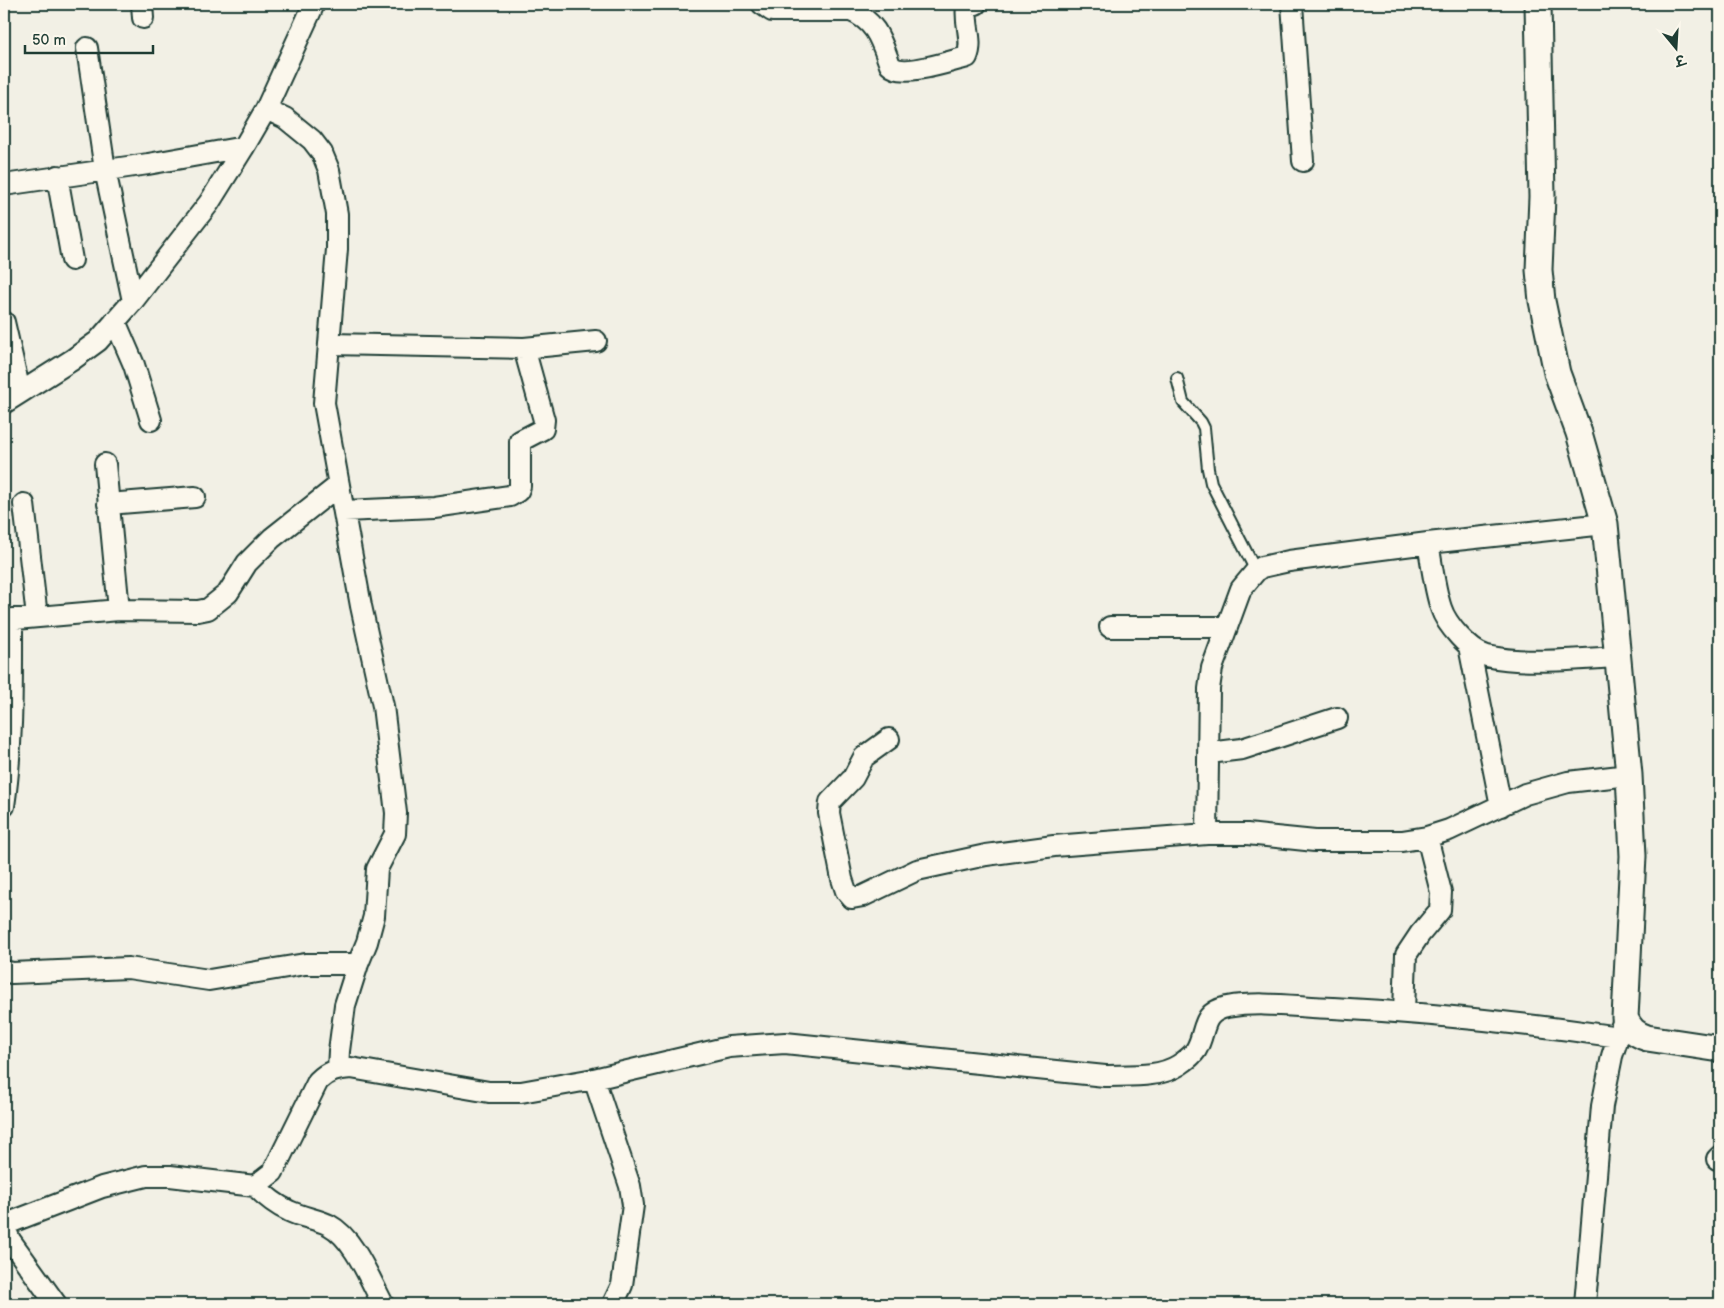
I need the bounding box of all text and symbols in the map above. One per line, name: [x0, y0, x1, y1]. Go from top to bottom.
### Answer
scale bar: [25, 22, 152, 54]
north arrow: [1652, 22, 1702, 72]
text: 50 m: [32, 31, 66, 50]
text: उ: [1671, 50, 1689, 70]

